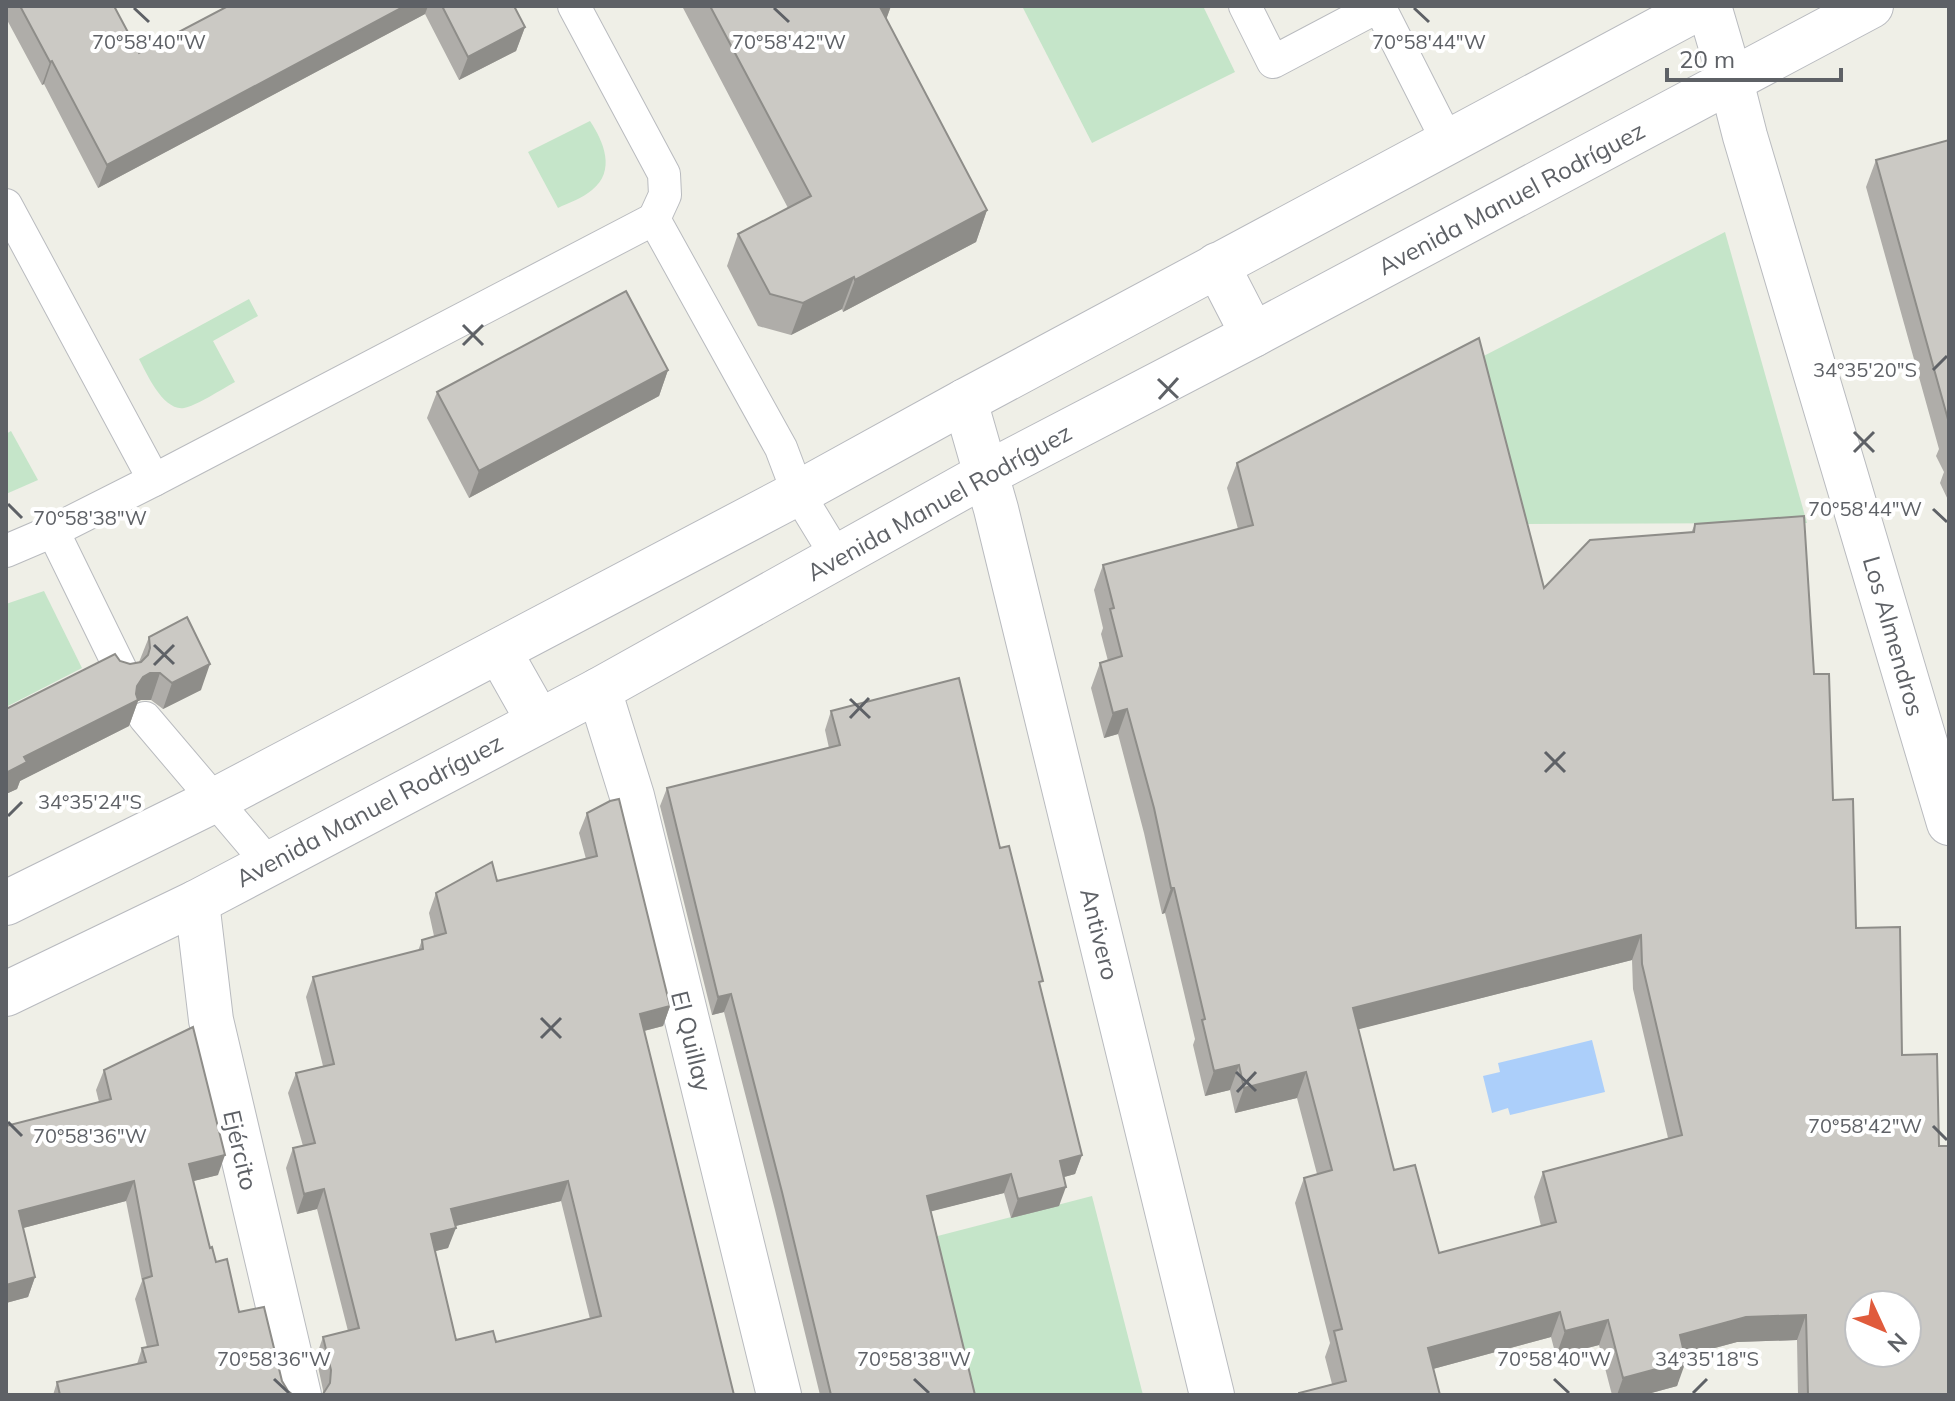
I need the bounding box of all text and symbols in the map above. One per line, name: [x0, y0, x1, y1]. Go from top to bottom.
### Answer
text: 70°58'40"W: [92, 29, 206, 54]
text: 70°58'42"W: [732, 29, 846, 54]
text: 70°58'44"W: [1372, 29, 1486, 54]
scale bar: [1667, 32, 1841, 82]
text: 20 m: [1679, 44, 1735, 74]
street label: Avenida Manuel Rodríguez: [1372, 115, 1650, 281]
text: 34°35'20"S: [1813, 357, 1917, 382]
street label: Avenida Manuel Rodríguez: [801, 417, 1077, 587]
text: 70°58'44"W: [1808, 496, 1922, 521]
text: 70°58'38"W: [33, 505, 147, 530]
street label: Los Almendros: [1857, 553, 1931, 719]
street label: Avenida Manuel Rodríguez: [230, 727, 508, 893]
text: 34°35'24"S: [38, 789, 142, 814]
street label: Antivero: [1074, 885, 1126, 983]
street label: El Quillay: [665, 988, 719, 1095]
street label: Ejército: [217, 1107, 265, 1193]
text: 70°58'42"W: [1808, 1113, 1922, 1138]
text: 70°58'36"W: [33, 1123, 147, 1148]
north arrow: [1843, 1289, 1923, 1369]
text: N: [1882, 1327, 1913, 1359]
text: 70°58'36"W: [217, 1346, 331, 1371]
text: 70°58'38"W: [857, 1346, 971, 1371]
text: 70°58'40"W: [1497, 1346, 1611, 1371]
text: 34°35'18"S: [1655, 1346, 1759, 1371]

